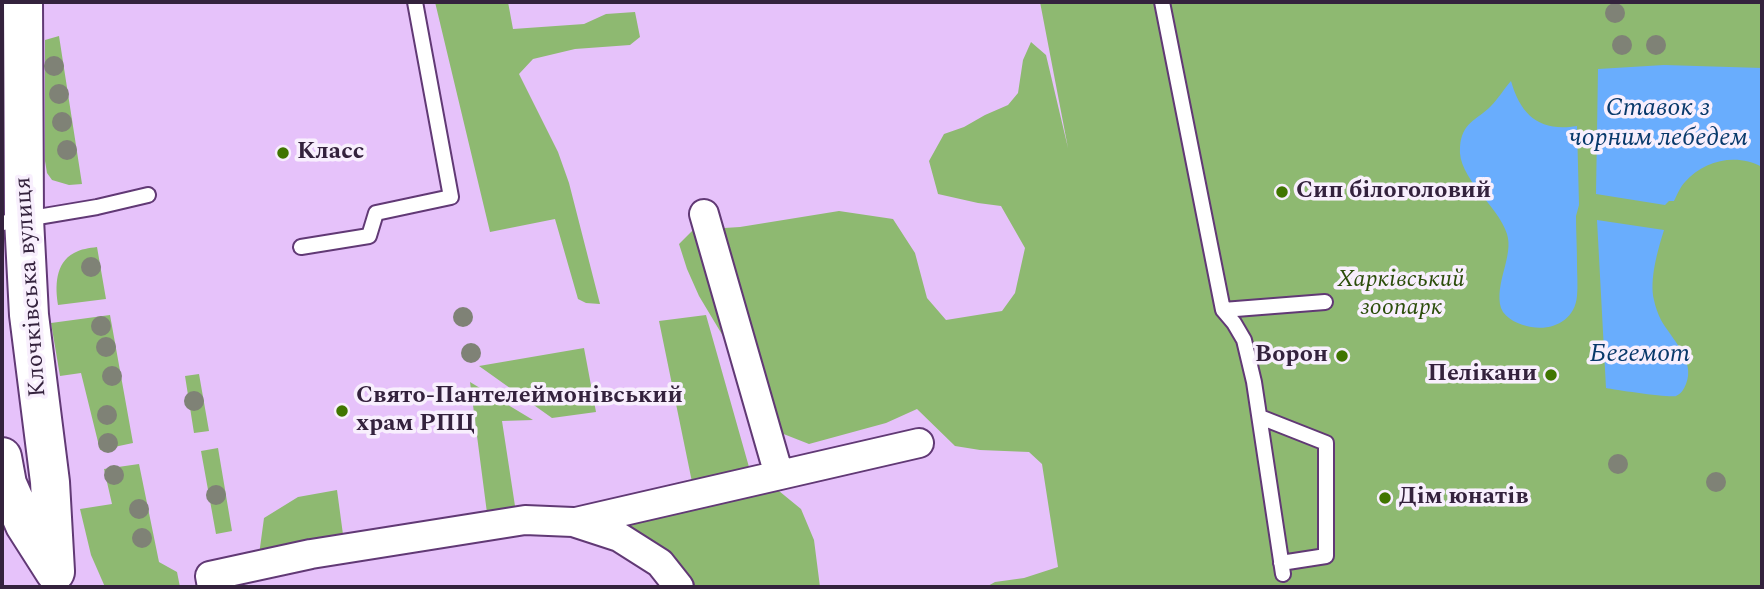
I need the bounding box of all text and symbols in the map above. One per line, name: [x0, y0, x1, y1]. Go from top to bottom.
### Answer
water label: Ставок з чорним лебедем: [1568, 94, 1748, 156]
place label: Класс: [297, 139, 364, 167]
marker: Класс: [275, 145, 291, 161]
street label: Клочківська вулиця: [10, 176, 54, 398]
place label: Сип білоголовий: [1296, 178, 1491, 206]
marker: Сип білоголовий: [1274, 184, 1290, 200]
park label: Харківський зоопарк: [1338, 267, 1464, 323]
water label: Бегемот: [1590, 340, 1690, 372]
place label: Ворон: [1255, 342, 1328, 370]
marker: Ворон: [1334, 348, 1350, 364]
place label: Пелікани: [1427, 361, 1537, 389]
marker: Пелікани: [1543, 367, 1559, 383]
place label: Свято-Пантелеймонівський храм РПЦ: [356, 383, 683, 439]
marker: Свято-Пантелеймонівський храм РПЦ: [334, 403, 350, 419]
place label: Дім юнатів: [1399, 484, 1528, 512]
marker: Дім юнатів: [1377, 490, 1393, 506]

